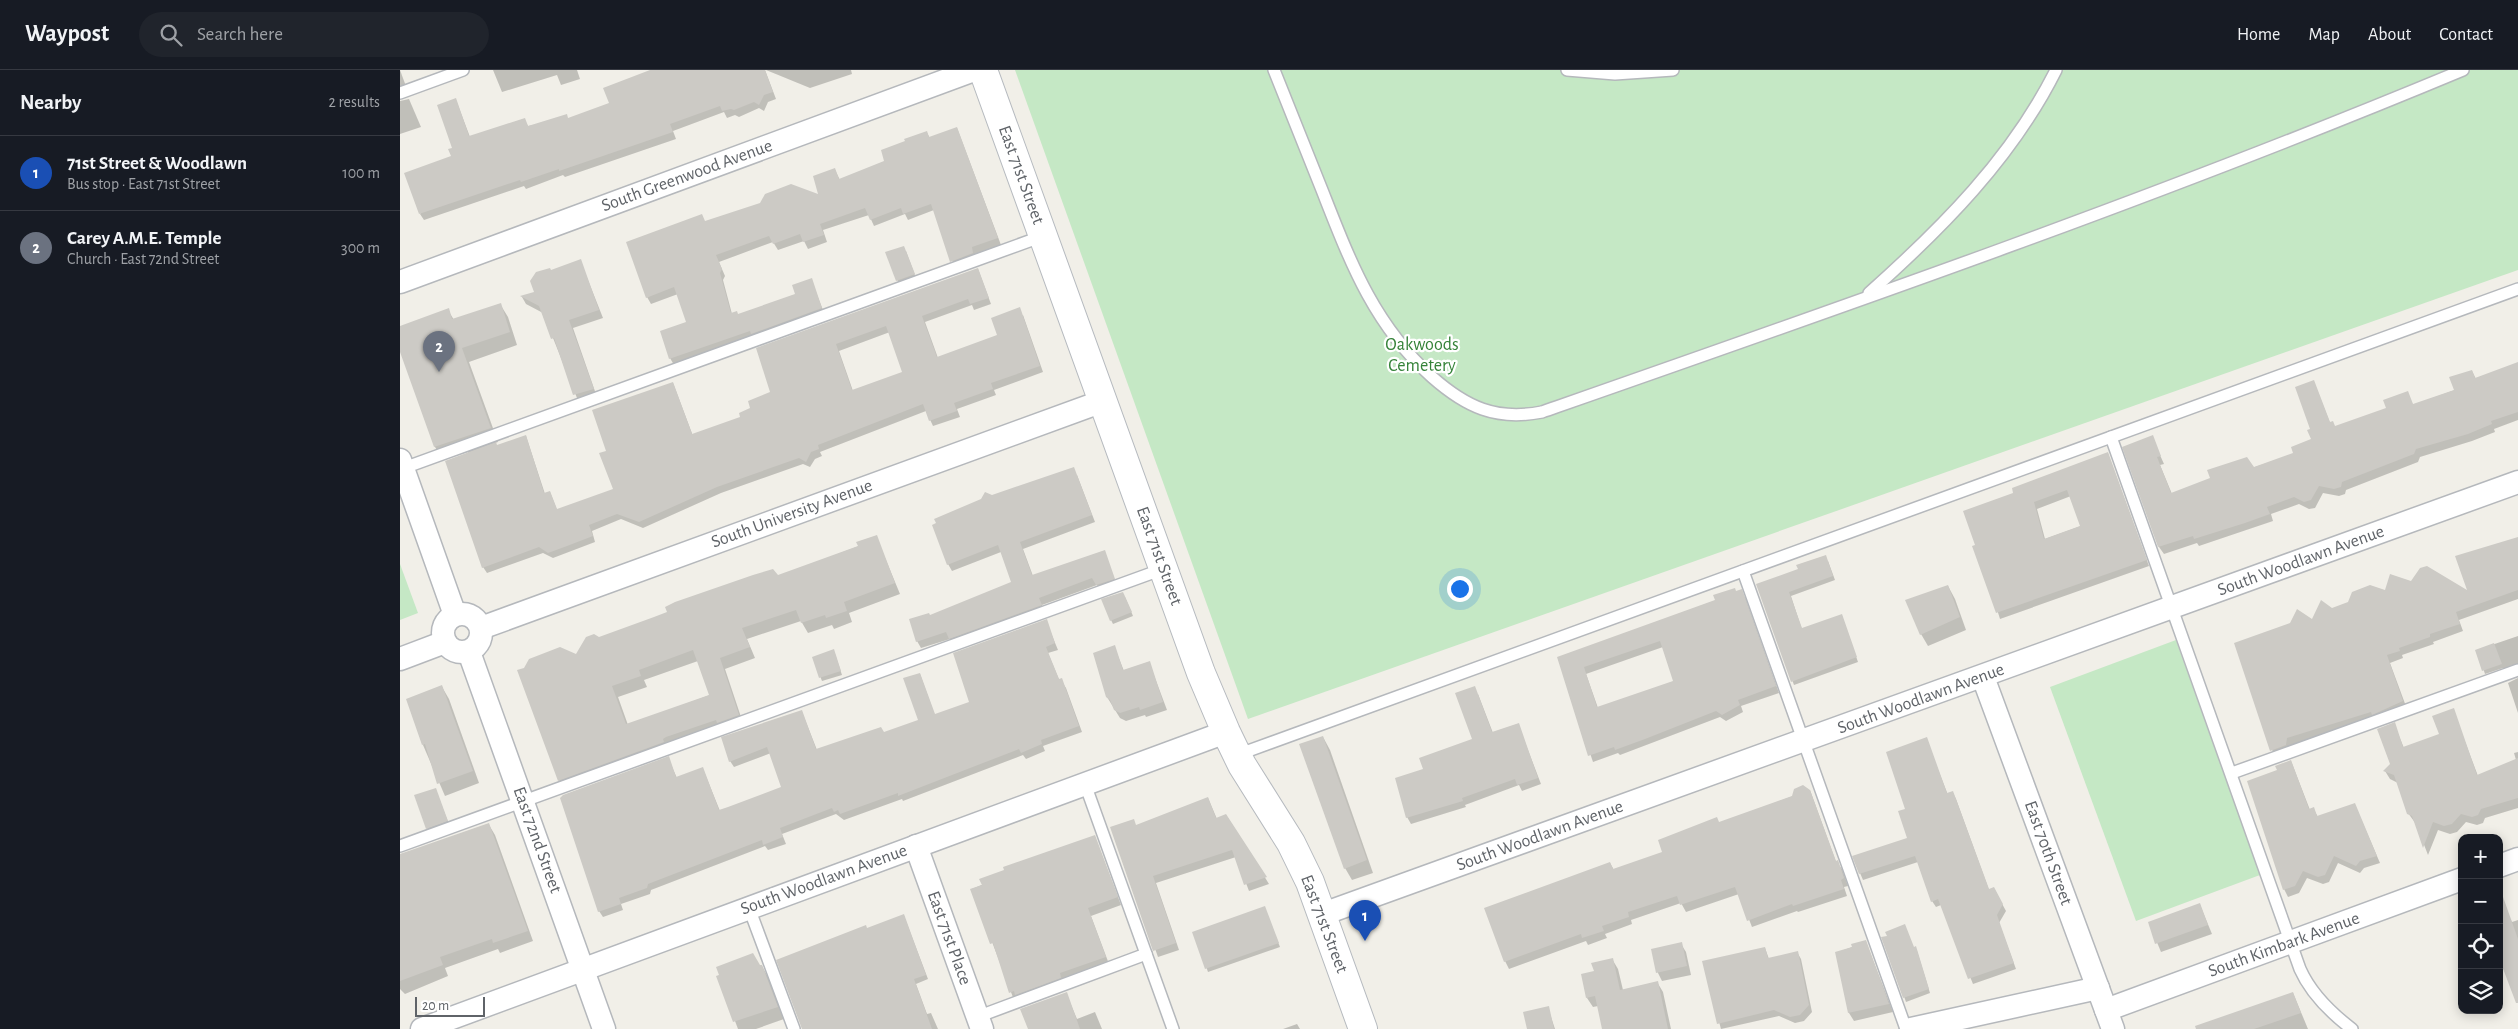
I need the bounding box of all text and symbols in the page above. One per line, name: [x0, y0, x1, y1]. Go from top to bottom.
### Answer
search box: [139, 12, 489, 57]
icon: search: [157, 21, 185, 49]
text: Waypost: [25, 22, 109, 46]
text: Search here: [197, 25, 283, 44]
text: Home: [2237, 26, 2280, 44]
text: Map: [2308, 26, 2340, 44]
text: About: [2368, 26, 2411, 44]
text: Contact: [2439, 26, 2493, 44]
text: Nearby: [20, 92, 81, 113]
text: 2 results: [328, 94, 380, 110]
street label: East 71st Street: [995, 123, 1047, 227]
street label: South Greenwood Avenue: [599, 137, 775, 215]
text: 71st Street & Woodlawn: [67, 154, 247, 173]
text: 1: [33, 165, 39, 181]
text: 100 m: [342, 165, 380, 181]
text: Bus stop · East 71st Street: [67, 176, 220, 192]
text: Carey A.M.E. Temple: [67, 229, 222, 248]
text: 2: [32, 240, 40, 256]
text: 300 m: [341, 240, 380, 256]
text: Church · East 72nd Street: [67, 251, 219, 267]
pin: 2: [423, 331, 455, 372]
park label: Oakwoods Cemetery: [1385, 336, 1459, 375]
street label: South University Avenue: [709, 476, 875, 552]
street label: East 71st Street: [1133, 504, 1185, 608]
street label: South Woodlawn Avenue: [2215, 522, 2387, 600]
your location: [1447, 576, 1473, 602]
street label: South Woodlawn Avenue: [1835, 660, 2007, 738]
street label: East 72nd Street: [509, 784, 565, 896]
street label: South Woodlawn Avenue: [1454, 797, 1626, 875]
street label: East 70th Street: [2021, 798, 2075, 908]
map controls: [2458, 834, 2503, 1014]
button: +: [2458, 834, 2503, 879]
street label: South Woodlawn Avenue: [738, 841, 910, 919]
street label: East 71st Street: [1297, 872, 1351, 976]
button: −: [2458, 879, 2503, 924]
street label: East 71st Place: [924, 889, 974, 987]
pin: 1: [1349, 900, 1381, 941]
street label: South Kimbark Avenue: [2206, 909, 2362, 981]
button: locate: [2458, 924, 2503, 969]
button: layers: [2458, 969, 2503, 1014]
scale bar: [415, 994, 485, 1017]
text: 20 m: [422, 999, 449, 1013]

